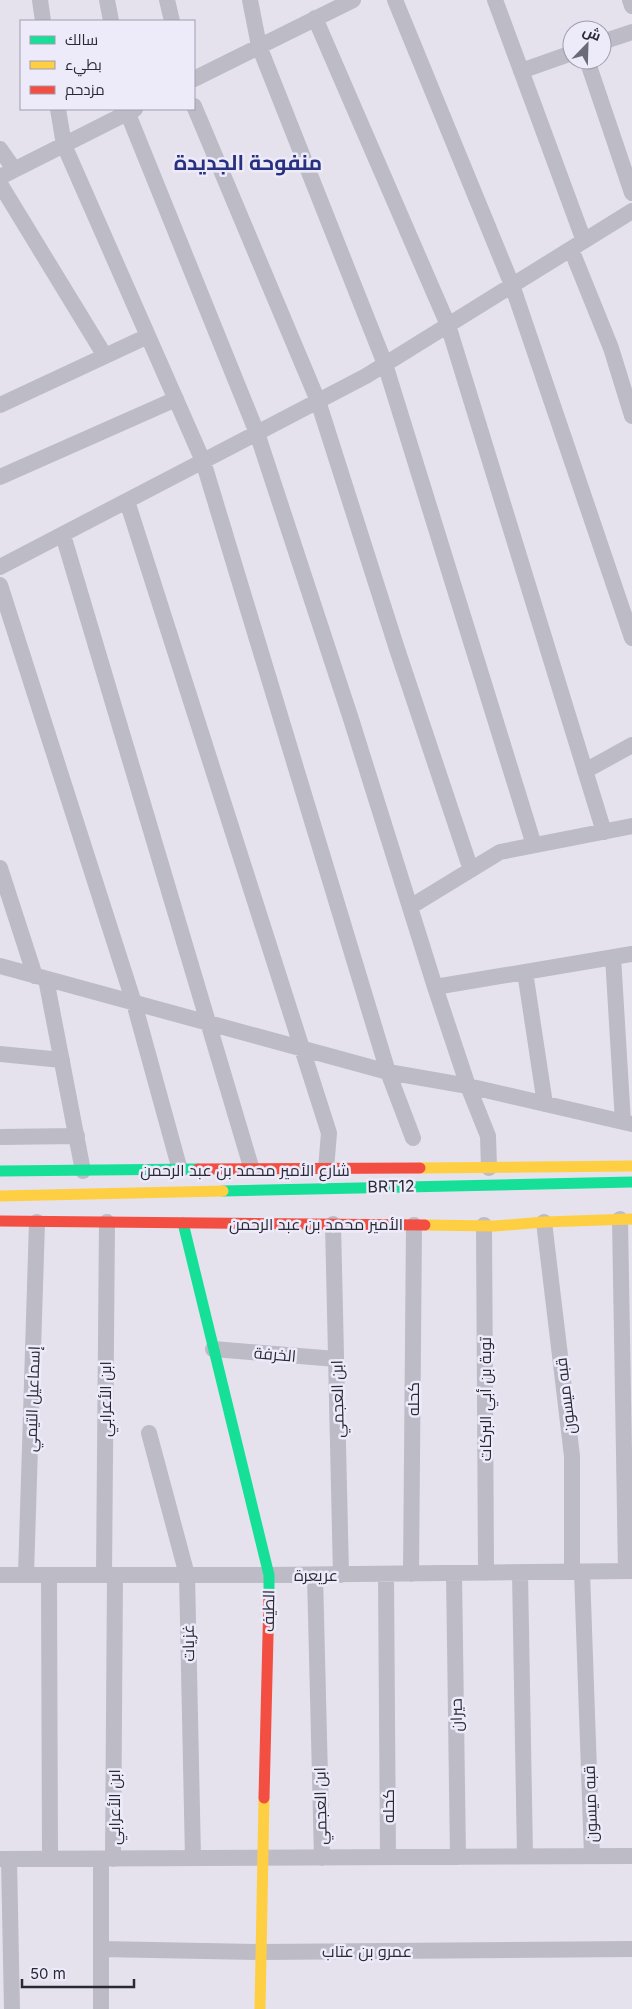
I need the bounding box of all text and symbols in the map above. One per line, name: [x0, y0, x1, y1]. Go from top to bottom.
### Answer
legend: [20, 20, 195, 110]
north arrow: [562, 20, 612, 70]
text: ش: [580, 21, 604, 45]
text: سالك: [65, 30, 98, 49]
text: بطيء: [65, 55, 102, 77]
text: مزدحم: [65, 80, 105, 100]
district label: منفوحة الجديدة: [174, 150, 322, 176]
street label: شارع الأمير محمد بن عبد الرحمن: [140, 1160, 350, 1182]
street label: BRT12: [367, 1176, 415, 1196]
street label: الأمير محمد بن عبد الرحمن: [229, 1214, 403, 1235]
street label: توبة بن أبي البركات: [475, 1336, 499, 1461]
street label: الخرفة: [253, 1342, 297, 1366]
street label: إسماعيل التيمي: [20, 1346, 48, 1452]
street label: قبه ميسون: [550, 1357, 581, 1435]
street label: ابن العجمي: [326, 1360, 352, 1438]
street label: ابن الأعرابي: [95, 1361, 119, 1437]
street label: كحله: [403, 1382, 423, 1416]
street label: عريعرة: [294, 1565, 338, 1585]
street label: الطيف: [258, 1590, 278, 1632]
street label: غزيات: [178, 1624, 198, 1662]
street label: حيران: [446, 1698, 467, 1732]
street label: قبه ميسون: [579, 1765, 602, 1843]
street label: ابن العجمي: [309, 1767, 335, 1845]
street label: ابن الأعرابي: [104, 1769, 128, 1845]
street label: كحله: [378, 1789, 398, 1823]
street label: عمرو بن عتاب: [322, 1941, 412, 1962]
scale bar: [22, 1956, 135, 1988]
text: 50 m: [30, 1964, 66, 1983]

